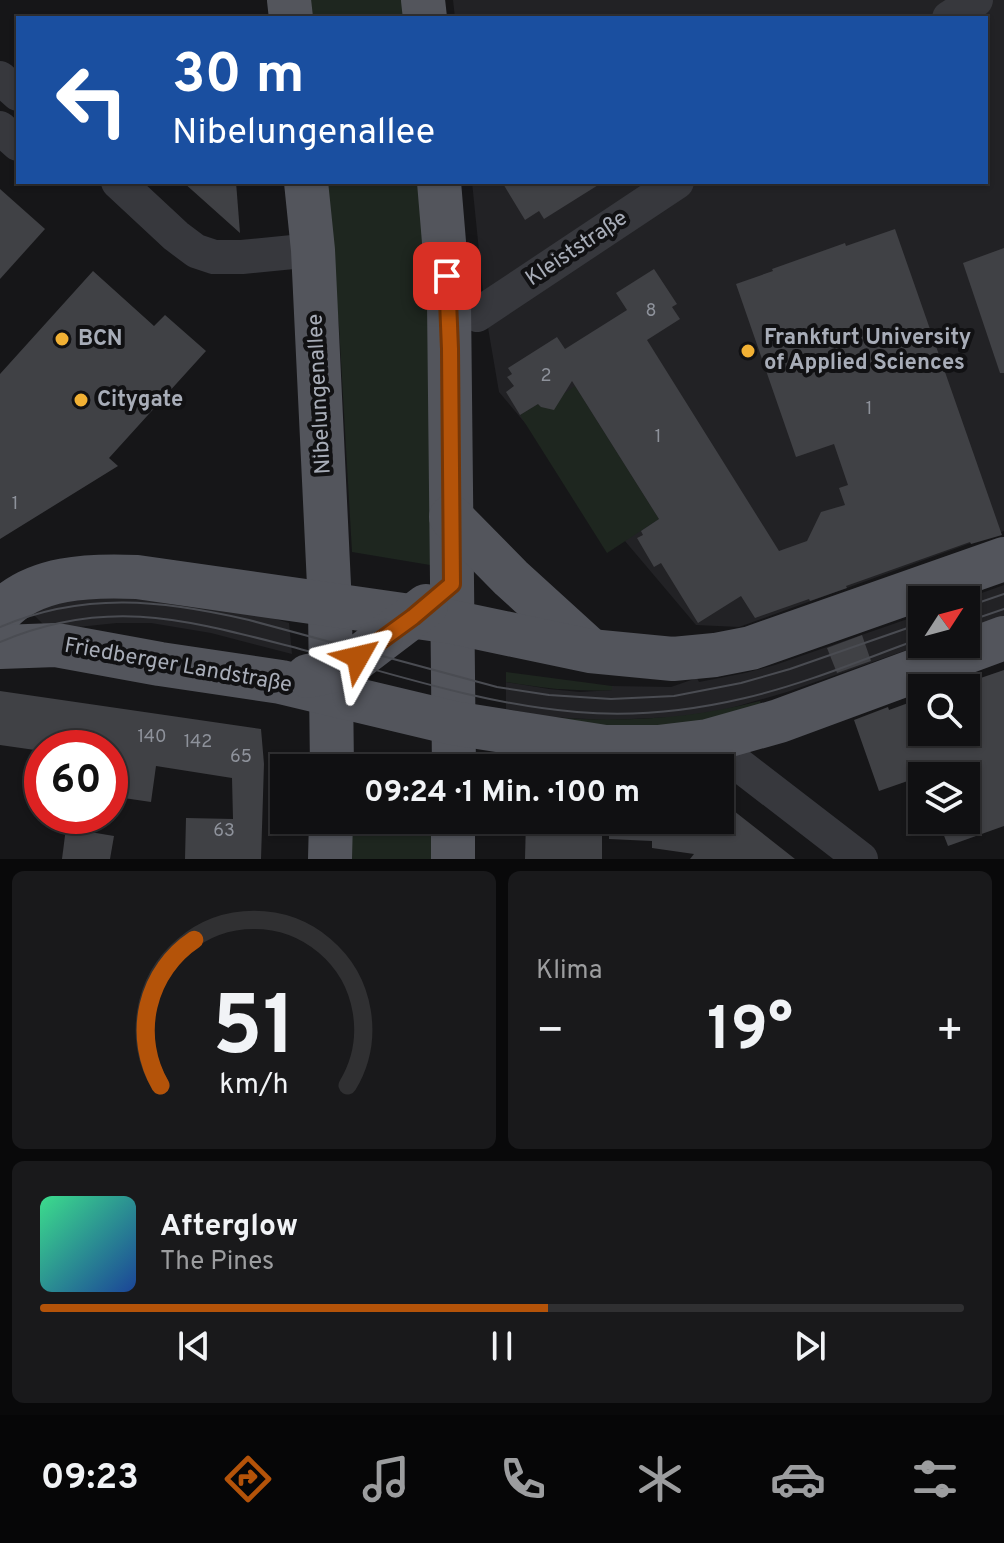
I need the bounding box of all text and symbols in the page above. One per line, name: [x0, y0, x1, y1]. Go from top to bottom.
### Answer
text: 30 m: [172, 42, 305, 112]
icon: left: [40, 48, 144, 152]
text: Nibelungenallee: [172, 111, 435, 157]
street label: Kleiststraße: [521, 205, 633, 293]
pin: [413, 242, 481, 310]
icon: arrive: [425, 254, 469, 298]
house number: 8: [646, 300, 657, 323]
street label: Nibelungenallee: [302, 313, 338, 475]
place label: Frankfurt University of Applied Sciences: [764, 325, 971, 377]
place label: BCN: [78, 326, 123, 353]
marker: BCN: [53, 330, 71, 348]
marker: Frankfurt University of Applied Sciences: [739, 342, 757, 360]
house number: 2: [540, 365, 552, 388]
place label: Citygate: [97, 387, 183, 414]
marker: Citygate: [72, 391, 90, 409]
house number: 1: [866, 398, 872, 421]
house number: 1: [655, 426, 661, 449]
house number: 1: [12, 493, 18, 516]
north arrow: [908, 586, 980, 658]
map controls: [908, 586, 980, 834]
position arrow: [316, 615, 400, 699]
street label: Friedberger Landstraße: [62, 633, 294, 699]
button: search: [908, 674, 980, 746]
house number: 140: [137, 726, 167, 749]
speed limit sign: 60: [24, 730, 128, 834]
house number: 142: [184, 731, 212, 754]
house number: 65: [230, 746, 252, 769]
button: layers: [908, 762, 980, 834]
text: 09:24 · 1 Min. · 100 m: [364, 775, 640, 812]
house number: 63: [213, 820, 235, 843]
text: Klima: [536, 955, 602, 988]
text: 51: [212, 979, 296, 1084]
text: 19°: [707, 995, 793, 1071]
text: −: [536, 1005, 564, 1061]
text: +: [936, 1005, 964, 1061]
text: km/h: [219, 1068, 289, 1104]
text: Afterglow: [160, 1209, 298, 1246]
text: The Pines: [160, 1246, 274, 1279]
icon: previous: [172, 1324, 216, 1368]
icon: pause: [480, 1324, 524, 1368]
icon: next: [788, 1324, 832, 1368]
icon: directions: [220, 1451, 276, 1507]
icon: music: [358, 1451, 414, 1507]
icon: phone: [495, 1451, 551, 1507]
icon: climate: [632, 1451, 688, 1507]
icon: car: [770, 1451, 826, 1507]
icon: filters: [907, 1451, 963, 1507]
text: 09:23: [41, 1456, 139, 1502]

